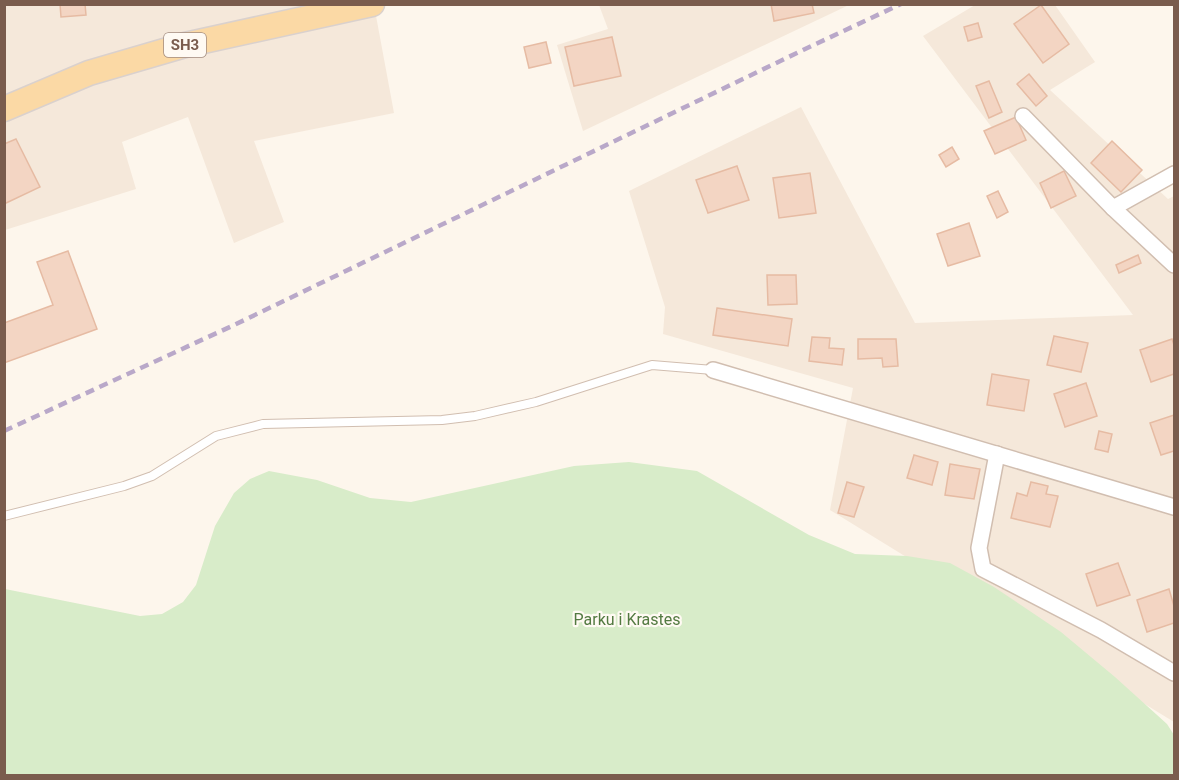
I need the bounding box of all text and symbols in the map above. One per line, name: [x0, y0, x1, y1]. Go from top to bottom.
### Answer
road number: SH3: [164, 33, 206, 57]
park label: Parku i Krastes: [574, 610, 680, 629]

